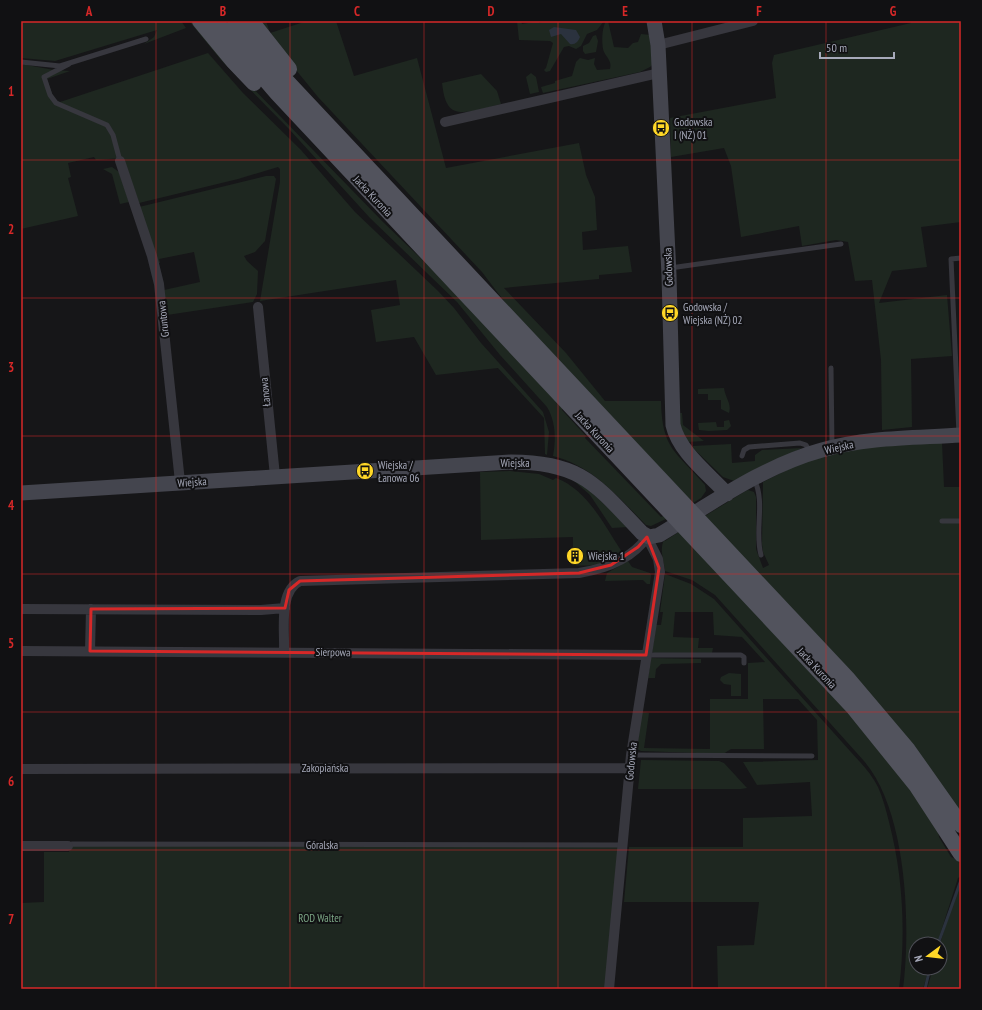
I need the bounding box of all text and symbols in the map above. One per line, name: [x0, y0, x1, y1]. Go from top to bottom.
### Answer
text: A: [85, 3, 93, 20]
text: B: [220, 3, 226, 20]
text: C: [354, 3, 360, 20]
text: D: [488, 3, 495, 20]
text: E: [622, 3, 628, 20]
text: F: [756, 3, 762, 20]
text: G: [890, 3, 897, 20]
scale bar: [820, 34, 894, 60]
text: 50 m: [826, 40, 847, 55]
text: 1: [8, 83, 14, 100]
place label: Godowska I (NŻ) 01: [674, 115, 712, 142]
bus stop icon: Godowska I (NŻ) 01: [651, 118, 671, 138]
street label: Jacka Kuronia: [350, 172, 396, 220]
text: 2: [8, 221, 14, 238]
street label: Godowska: [660, 248, 676, 286]
street label: Gruntowa: [154, 300, 172, 338]
place label: Godowska / Wiejska (NŻ) 02: [683, 300, 743, 327]
bus stop icon: Godowska / Wiejska (NŻ) 02: [660, 303, 680, 323]
text: 3: [8, 359, 14, 376]
street label: Łanowa: [257, 377, 273, 407]
street label: Jacka Kuronia: [572, 408, 618, 456]
street label: Wiejska: [823, 437, 855, 457]
street label: Wiejska: [500, 456, 530, 470]
place label: Wiejska / Łanowa 06: [378, 458, 419, 485]
bus stop icon: Wiejska / Łanowa 06: [355, 461, 375, 481]
street label: Wiejska: [177, 474, 207, 490]
text: 4: [8, 497, 15, 514]
building icon: Wiejska 1: [565, 546, 585, 566]
place label: Wiejska 1: [588, 549, 624, 563]
text: 5: [8, 635, 14, 652]
street label: Jacka Kuronia: [794, 644, 840, 692]
street label: Sierpowa: [315, 645, 351, 659]
street label: Godowska: [622, 741, 640, 781]
street label: Zakopiańska: [302, 761, 348, 775]
text: 6: [8, 773, 14, 790]
street label: Góralska: [306, 838, 338, 852]
text: 7: [8, 911, 14, 928]
park label: ROD Walter: [298, 911, 342, 925]
north arrow: [908, 936, 948, 976]
text: N: [911, 954, 926, 963]

